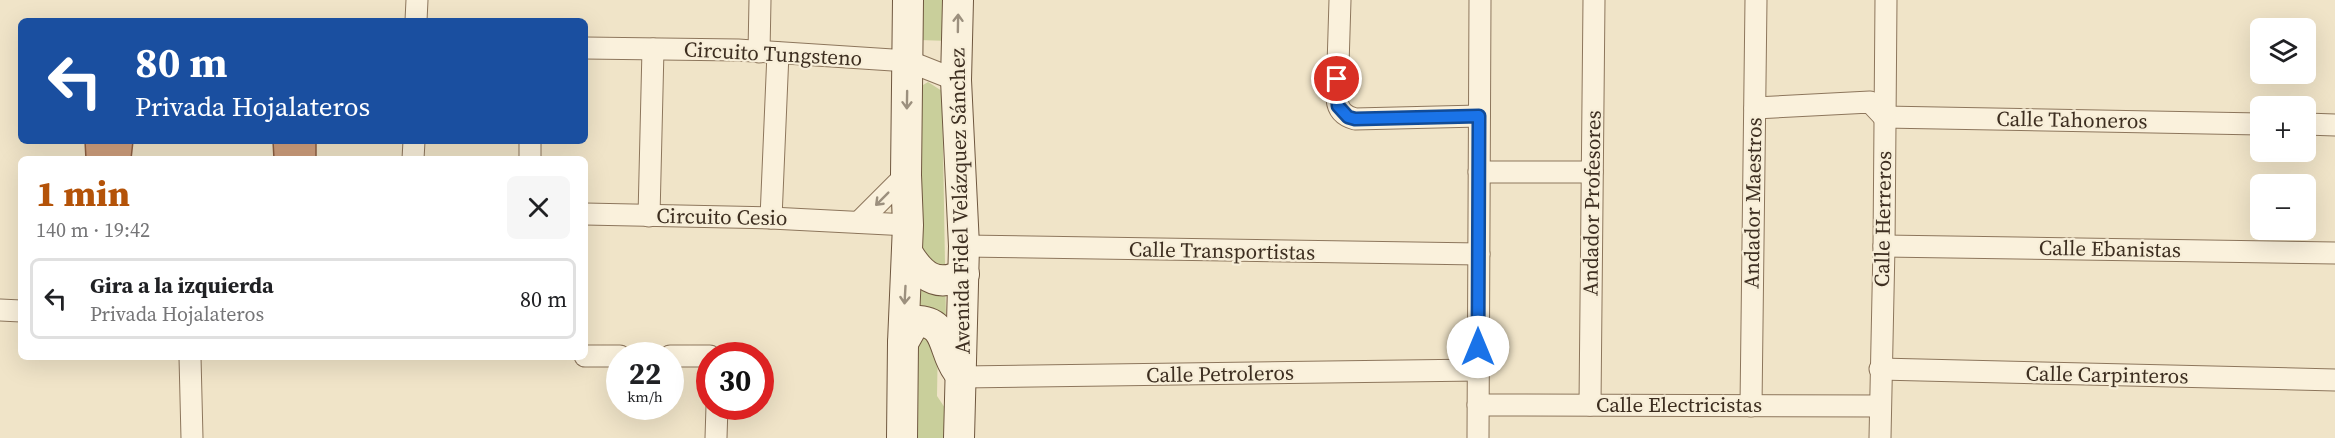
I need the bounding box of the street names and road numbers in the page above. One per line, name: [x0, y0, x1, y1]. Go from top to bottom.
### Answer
street label: Circuito Tungsteno: [683, 34, 863, 73]
street label: Avenida Fidel Velázquez Sánchez: [942, 47, 977, 354]
street label: Calle Tahoneros: [1996, 104, 2148, 135]
street label: Andador Profesores: [1575, 110, 1608, 296]
street label: Andador Maestros: [1737, 117, 1768, 289]
street label: Calle Herreros: [1867, 151, 1898, 287]
street label: Circuito Cesio: [656, 201, 788, 232]
street label: Calle Ebanistas: [2039, 233, 2181, 264]
street label: Calle Transportistas: [1129, 234, 1315, 267]
street label: Calle Petroleros: [1146, 358, 1294, 389]
street label: Calle Carpinteros: [2025, 359, 2189, 390]
street label: Calle Electricistas: [1596, 390, 1762, 419]

